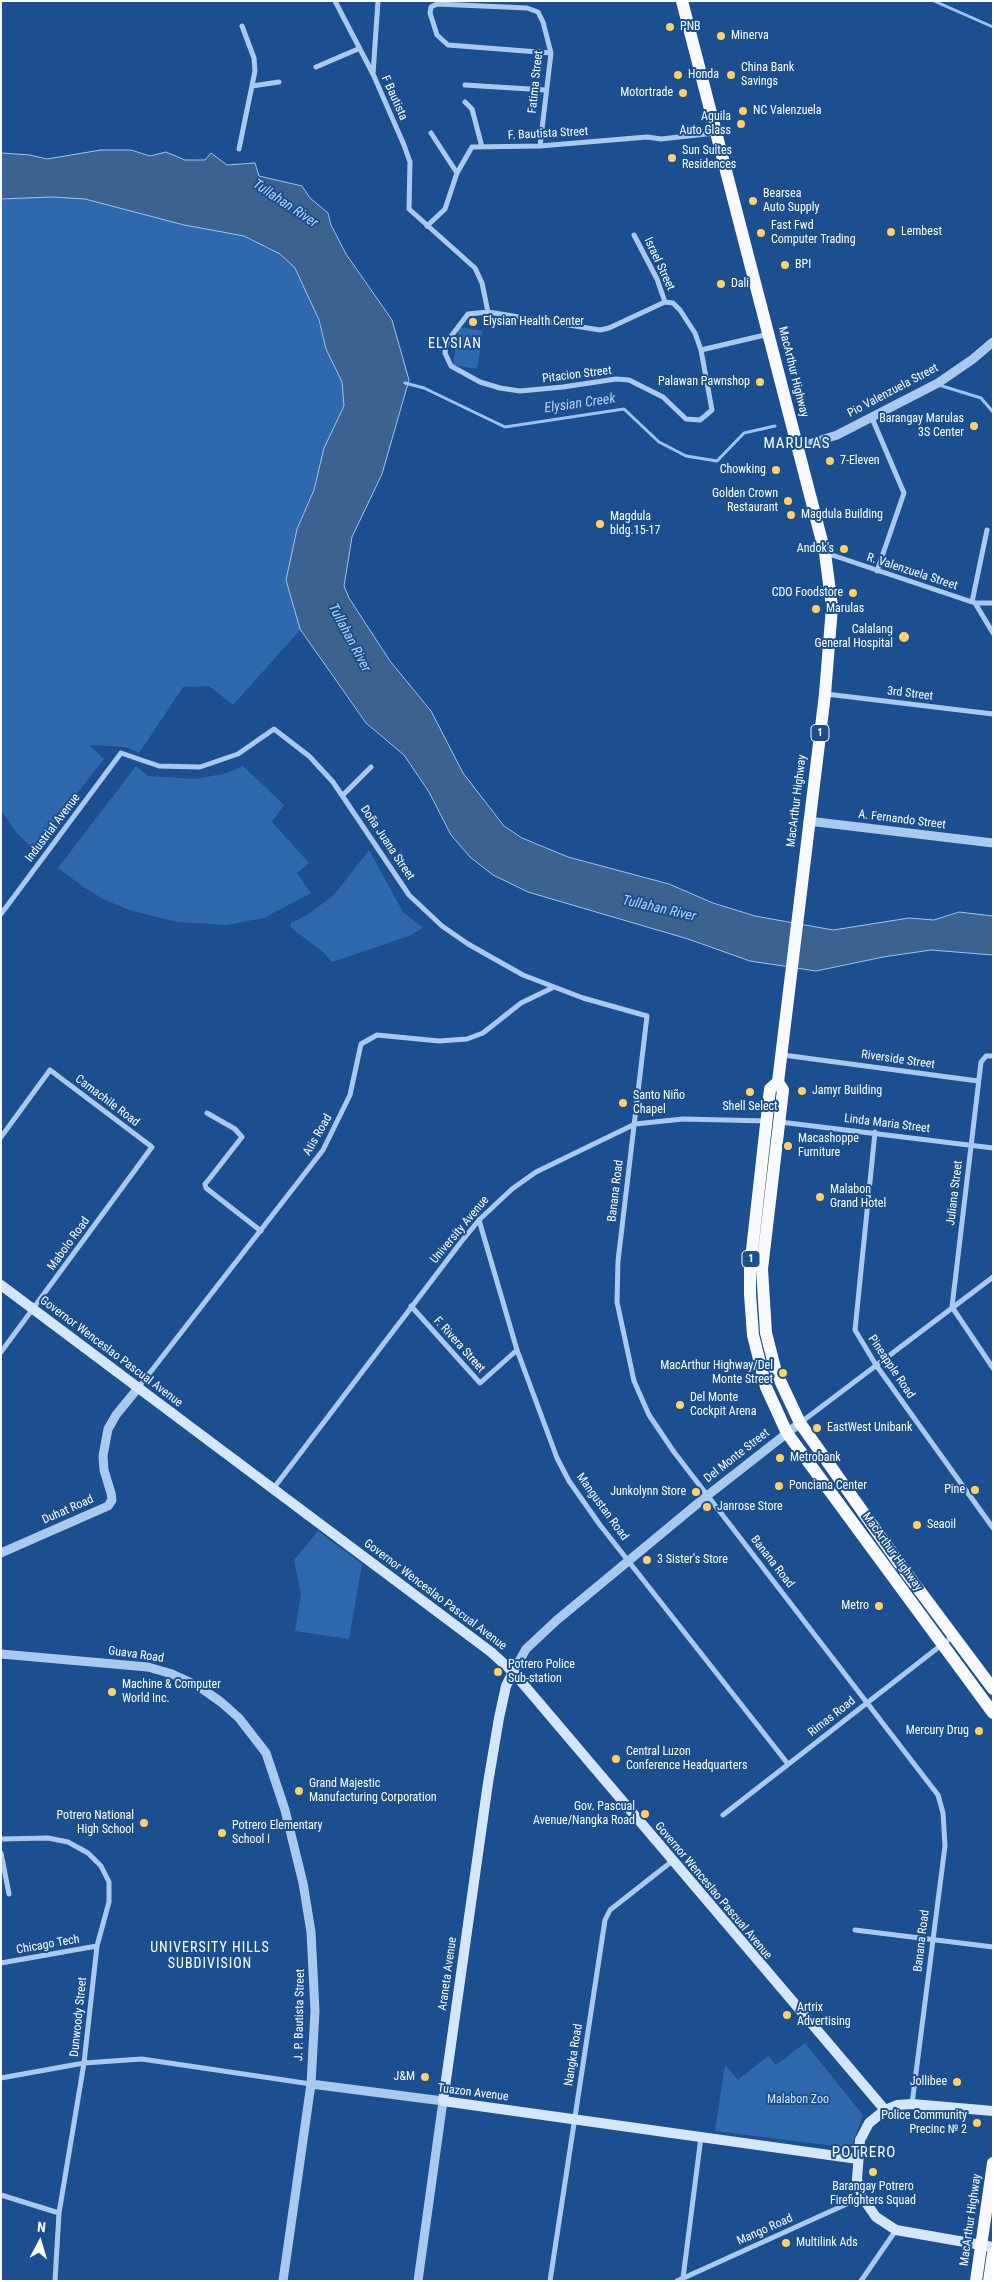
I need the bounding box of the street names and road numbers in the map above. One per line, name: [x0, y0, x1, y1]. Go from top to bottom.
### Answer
street label: Fatima Street: [526, 50, 546, 114]
street label: F Bautista: [378, 73, 410, 123]
street label: F. Bautista Street: [507, 125, 589, 143]
street label: Israel Street: [640, 235, 678, 293]
street label: MacArthur Highway: [775, 325, 811, 419]
street label: Pio Valenzuela Street: [845, 361, 941, 421]
street label: Pitacion Street: [542, 364, 612, 386]
street label: R. Valenzuela Street: [865, 551, 959, 593]
street label: 3rd Street: [886, 684, 934, 704]
road number: 1: [811, 724, 829, 741]
street label: MacArthur Highway: [784, 754, 810, 848]
street label: Industrial Avenue: [23, 791, 83, 865]
street label: Doña Juana Street: [357, 803, 417, 883]
street label: A. Fernando Street: [857, 807, 947, 833]
street label: Riverside Street: [860, 1048, 936, 1072]
street label: Camachile Road: [72, 1072, 142, 1130]
street label: Atis Road: [300, 1112, 336, 1158]
street label: Linda Maria Street: [843, 1112, 931, 1136]
street label: Banana Road: [605, 1159, 627, 1223]
street label: Juliana Street: [944, 1160, 966, 1226]
street label: University Avenue: [428, 1193, 492, 1267]
street label: Mabolo Road: [45, 1215, 93, 1273]
road number: 1: [742, 1250, 760, 1268]
street label: Governor Wenceslao Pascual Avenue: [37, 1294, 185, 1410]
street label: F. Rivera Street: [430, 1314, 488, 1376]
street label: Pineapple Road: [864, 1332, 918, 1402]
street label: Del Monte Street: [701, 1426, 773, 1486]
street label: Mangustan Road: [573, 1470, 631, 1544]
street label: Duhat Road: [40, 1492, 96, 1528]
street label: MacArthur Highway: [859, 1510, 925, 1594]
street label: Banana Road: [747, 1533, 797, 1591]
street label: Governor Wenceslao Pascual Avenue: [361, 1537, 509, 1653]
street label: Guava Road: [107, 1644, 165, 1666]
street label: Rimas Road: [805, 1694, 859, 1740]
street label: Governor Wenceslao Pascual Avenue: [651, 1819, 775, 1963]
street label: Banana Road: [911, 1909, 933, 1973]
street label: Chicago Tech: [15, 1932, 81, 1958]
street label: Araneta Avenue: [436, 1936, 460, 2012]
street label: J. P. Bautista Street: [292, 1969, 308, 2061]
street label: Dunwoody Street: [68, 1976, 90, 2058]
street label: Nangka Road: [562, 2023, 586, 2087]
street label: Tuazon Avenue: [437, 2081, 509, 2105]
street label: MacArthur Highway: [957, 2173, 985, 2267]
street label: Mango Road: [735, 2211, 795, 2249]

